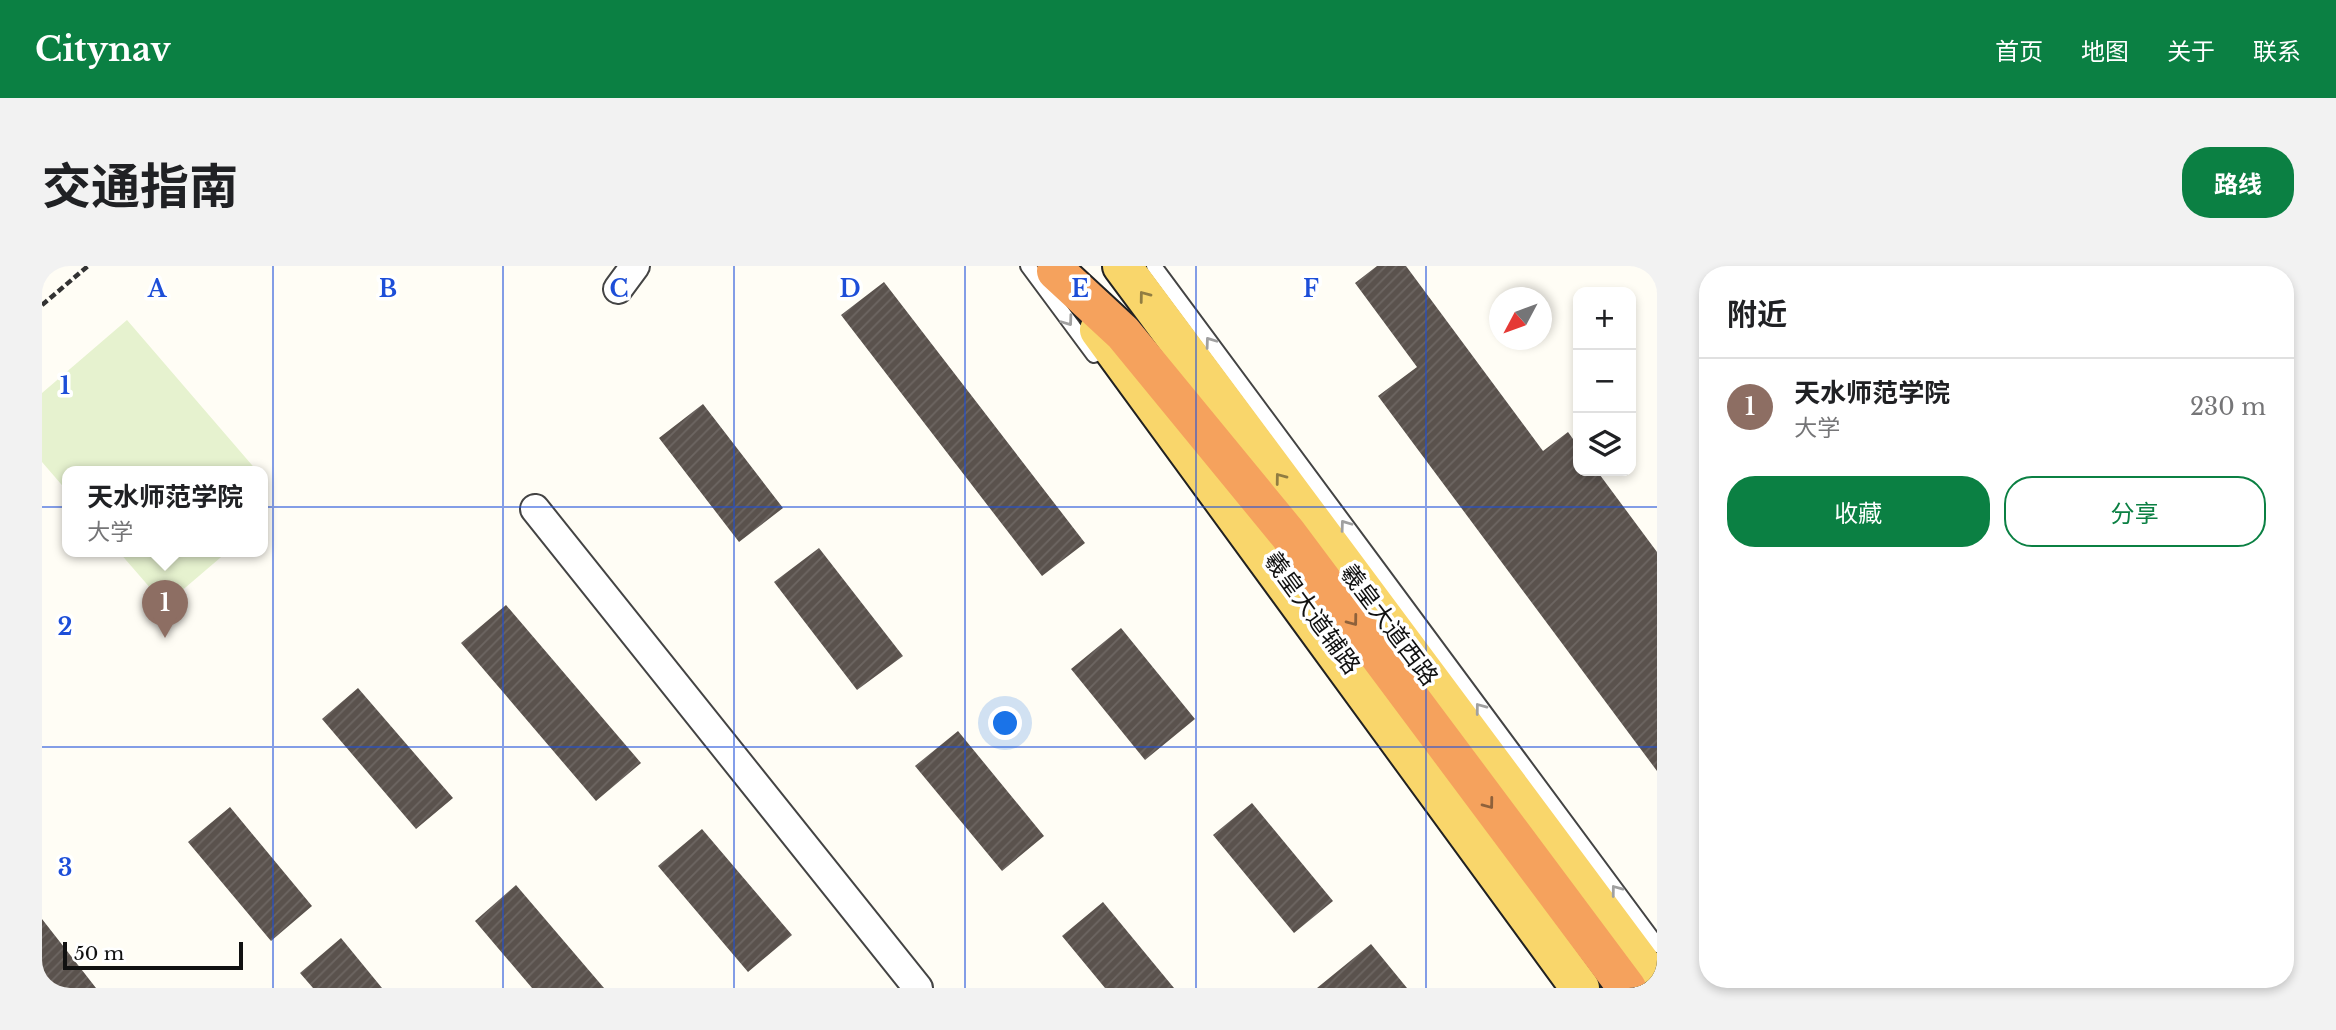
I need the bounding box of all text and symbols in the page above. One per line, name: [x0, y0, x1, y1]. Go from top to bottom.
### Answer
text: Citynav: [35, 29, 171, 70]
text: 首页: [1995, 37, 2043, 66]
text: 地图: [2081, 37, 2129, 66]
text: 关于: [2167, 37, 2215, 66]
text: 联系: [2253, 37, 2301, 66]
button: 路线: [2182, 147, 2294, 218]
text: 交通指南: [42, 156, 238, 217]
text: A: [147, 275, 168, 303]
text: B: [379, 275, 397, 303]
text: C: [610, 275, 628, 303]
text: D: [839, 275, 861, 303]
text: E: [1071, 275, 1089, 303]
text: F: [1303, 275, 1319, 303]
north arrow: [1489, 287, 1552, 350]
map controls: [1573, 287, 1636, 476]
button: +: [1573, 287, 1636, 350]
one-way arrow: [1139, 291, 1152, 303]
text: 附近: [1727, 296, 1787, 333]
one-way arrow: [1060, 313, 1073, 326]
one-way arrow: [1205, 337, 1218, 350]
button: −: [1573, 350, 1636, 413]
text: 1: [60, 372, 70, 400]
text: 天水师范学院: [1794, 377, 1950, 409]
text: 1: [1745, 393, 1755, 421]
text: 230 m: [2190, 393, 2266, 421]
button: layers: [1573, 413, 1636, 476]
text: 大学: [1794, 414, 1840, 442]
popup: [62, 466, 268, 557]
one-way arrow: [1275, 473, 1288, 486]
button: 收藏: [1727, 476, 1990, 547]
button: 分享: [2004, 476, 2266, 547]
text: 天水师范学院: [87, 481, 243, 513]
text: 大学: [87, 518, 133, 546]
one-way arrow: [1341, 520, 1353, 533]
street label: 羲皇大道辅路: [1258, 546, 1366, 679]
street label: 羲皇大道西路: [1334, 558, 1444, 691]
pin: 1: [142, 580, 188, 638]
text: 2: [58, 613, 72, 641]
one-way arrow: [1345, 614, 1357, 626]
one-way arrow: [1476, 703, 1488, 716]
your location: [988, 706, 1022, 740]
one-way arrow: [1480, 796, 1493, 809]
text: 3: [58, 854, 72, 882]
one-way arrow: [1612, 885, 1625, 898]
scale bar: [63, 939, 243, 971]
text: 50 m: [74, 942, 124, 965]

